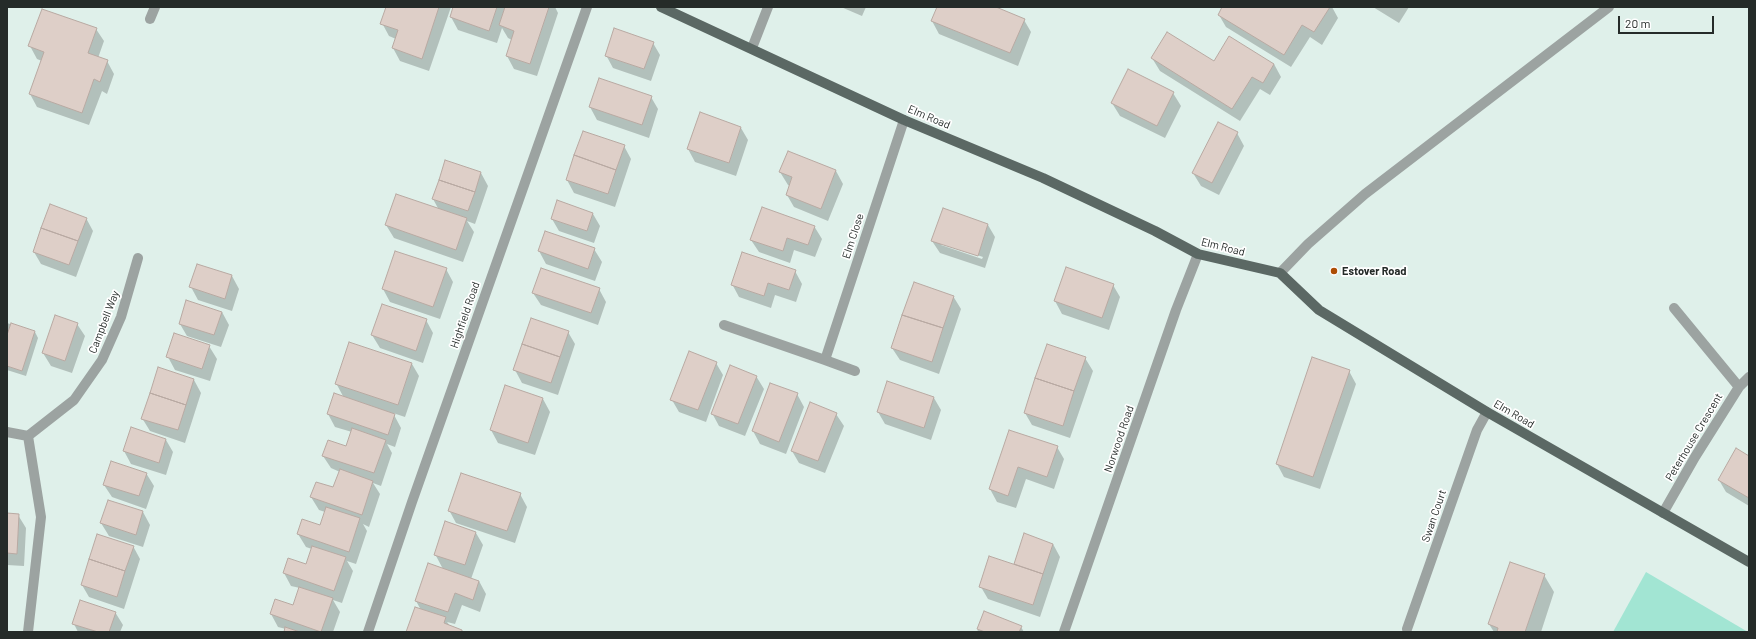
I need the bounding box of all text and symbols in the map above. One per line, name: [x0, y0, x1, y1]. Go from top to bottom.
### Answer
scale bar: [1620, 8, 1716, 34]
text: 20 m: [1625, 16, 1651, 30]
street label: Elm Road: [906, 102, 952, 132]
street label: Elm Close: [839, 212, 867, 260]
street label: Elm Road: [1200, 235, 1246, 259]
place label: Estover Road: [1342, 264, 1406, 278]
marker: Estover Road: [1329, 266, 1339, 276]
street label: Highfield Road: [447, 280, 483, 350]
street label: Campbell Way: [86, 289, 122, 355]
street label: Peterhouse Crescent: [1663, 391, 1725, 483]
street label: Elm Road: [1491, 397, 1537, 431]
street label: Norwood Road: [1101, 404, 1137, 474]
street label: Swan Court: [1419, 488, 1449, 544]

